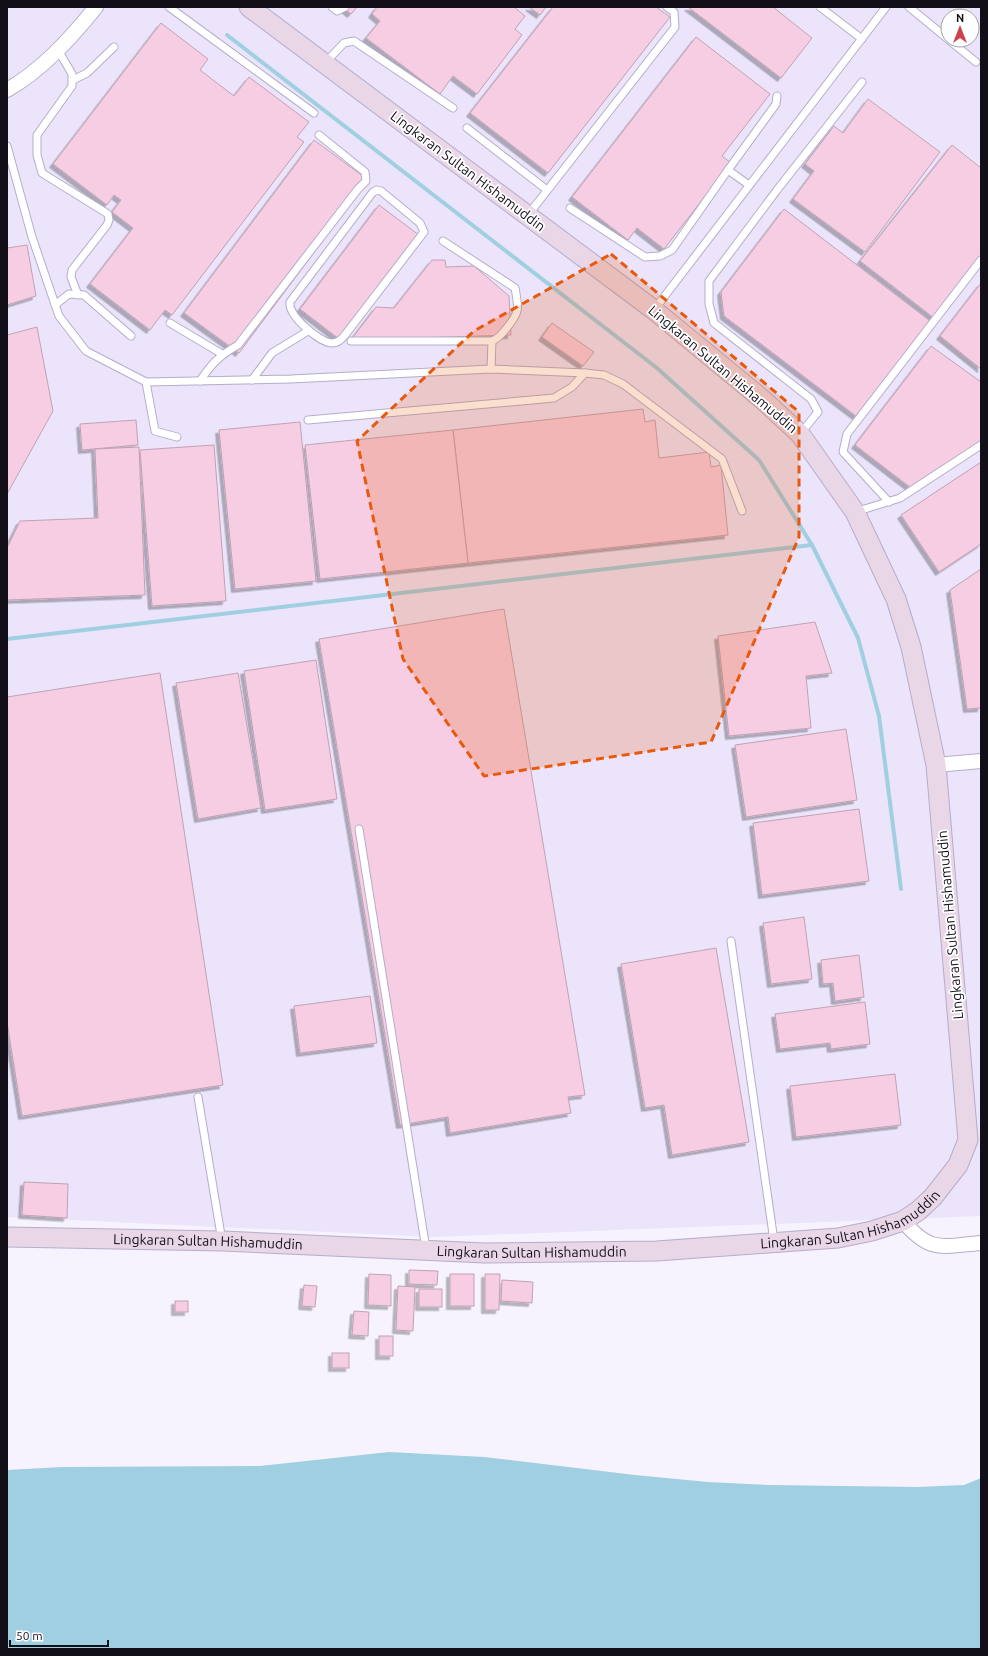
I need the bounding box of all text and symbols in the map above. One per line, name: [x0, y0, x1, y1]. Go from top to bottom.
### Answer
north arrow: [940, 8, 980, 48]
text: N: [956, 12, 964, 24]
street label: Lingkaran Sultan Hishamuddin: [387, 108, 549, 234]
street label: Lingkaran Sultan Hishamuddin: [645, 302, 801, 436]
street label: Lingkaran Sultan Hishamuddin: [934, 830, 966, 1020]
street label: Lingkaran Sultan Hishamuddin: [760, 1187, 943, 1252]
street label: Lingkaran Sultan Hishamuddin: [113, 1231, 303, 1253]
street label: Lingkaran Sultan Hishamuddin: [436, 1243, 627, 1261]
scale bar: [10, 1622, 108, 1648]
text: 50 m: [16, 1629, 43, 1642]

